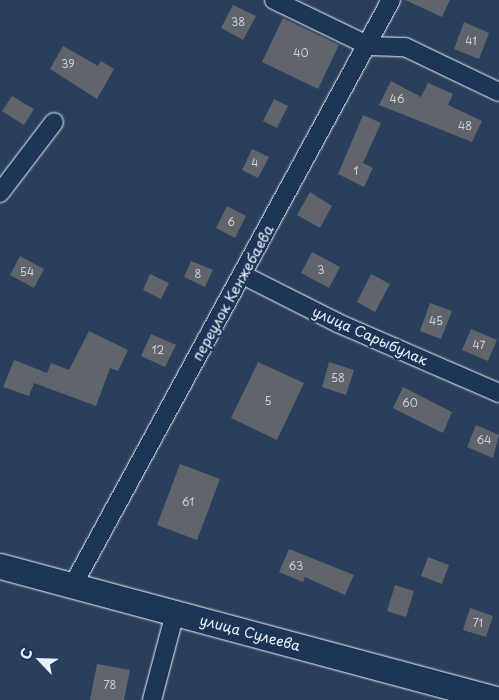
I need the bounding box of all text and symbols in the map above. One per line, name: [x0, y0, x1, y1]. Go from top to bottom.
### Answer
house number: 38: [231, 15, 245, 29]
house number: 41: [465, 34, 477, 48]
house number: 40: [293, 46, 309, 60]
house number: 39: [61, 57, 75, 71]
house number: 46: [390, 92, 404, 106]
house number: 48: [458, 119, 472, 133]
house number: 4: [251, 156, 259, 170]
house number: 1: [354, 164, 358, 178]
house number: 6: [227, 215, 235, 229]
street label: переулок Кенжебаева: [189, 222, 277, 364]
house number: 3: [317, 263, 325, 277]
house number: 54: [20, 265, 34, 279]
house number: 8: [195, 267, 201, 281]
street label: улица Сарыбулак: [309, 303, 431, 369]
house number: 45: [429, 314, 443, 328]
house number: 47: [473, 338, 485, 352]
house number: 12: [152, 343, 164, 357]
house number: 58: [331, 371, 345, 385]
house number: 5: [264, 394, 272, 408]
house number: 60: [402, 396, 418, 410]
house number: 64: [477, 433, 491, 447]
house number: 61: [182, 495, 194, 509]
house number: 63: [289, 559, 303, 573]
street label: улица Сулеева: [198, 611, 302, 655]
house number: 71: [473, 616, 483, 630]
north arrow: [15, 635, 65, 685]
text: С: [14, 645, 38, 663]
house number: 78: [104, 678, 116, 692]

